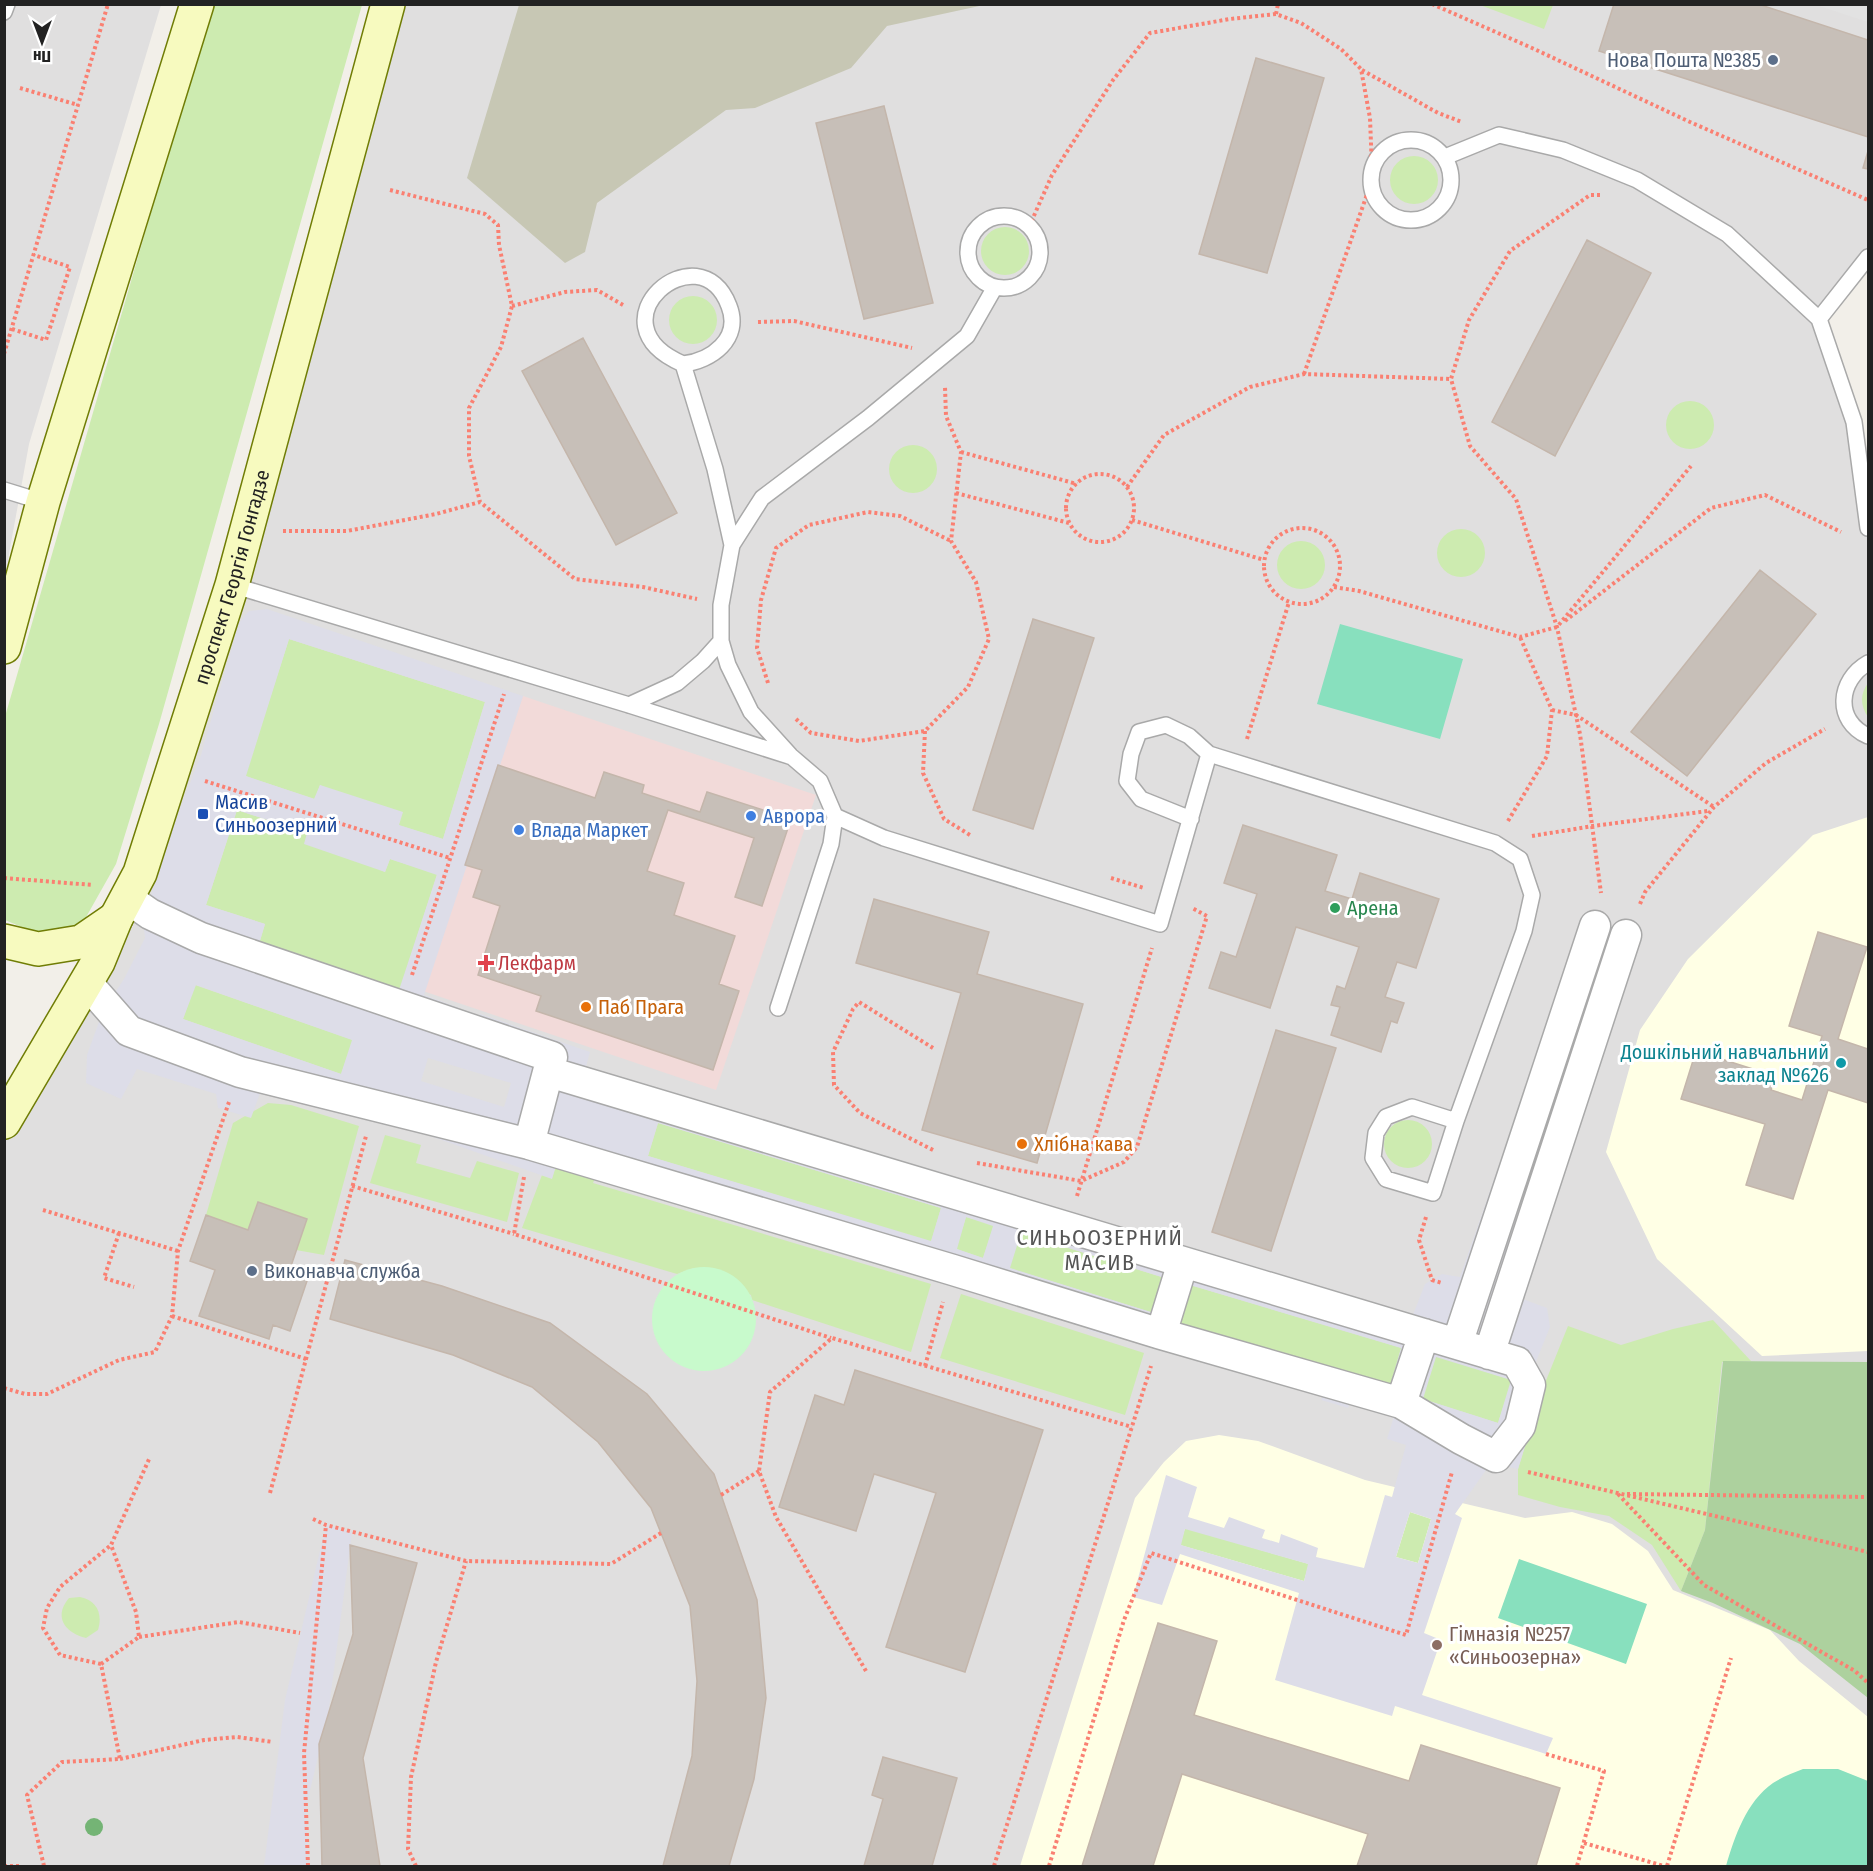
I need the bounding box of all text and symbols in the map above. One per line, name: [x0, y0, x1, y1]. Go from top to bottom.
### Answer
north arrow: [12, 12, 72, 72]
text: Пн: [33, 47, 51, 66]
place label: Нова Пошта №385: [1607, 48, 1761, 72]
marker: Нова Пошта №385: [1766, 53, 1780, 67]
street label: проспект Георгія Гонгадзе: [189, 467, 274, 688]
place label: Масив Синьоозерний: [215, 790, 338, 837]
place label: Аврора: [763, 804, 825, 828]
marker: Масив Синьоозерний: [196, 807, 210, 821]
marker: Аврора: [744, 809, 758, 823]
place label: Влада Маркет: [531, 818, 649, 842]
marker: Влада Маркет: [512, 823, 526, 837]
place label: Арена: [1347, 896, 1399, 920]
marker: Арена: [1328, 901, 1342, 915]
place label: Лекфарм: [498, 951, 576, 975]
marker: Лекфарм: [479, 956, 493, 970]
place label: Паб Прага: [598, 995, 684, 1019]
marker: Паб Прага: [579, 1000, 593, 1014]
place label: Дошкільний навчальний заклад №626: [1620, 1040, 1829, 1087]
marker: Дошкільний навчальний заклад №626: [1834, 1056, 1848, 1070]
place label: Хлібна кава: [1034, 1132, 1133, 1156]
marker: Хлібна кава: [1015, 1137, 1029, 1151]
district label: СИНЬООЗЕРНИЙ МАСИВ: [1017, 1224, 1183, 1276]
place label: Виконавча служба: [264, 1259, 420, 1283]
marker: Виконавча служба: [245, 1264, 259, 1278]
place label: Гімназія №257 «Синьоозерна»: [1449, 1622, 1581, 1669]
marker: Гімназія №257 «Синьоозерна»: [1430, 1638, 1444, 1652]

